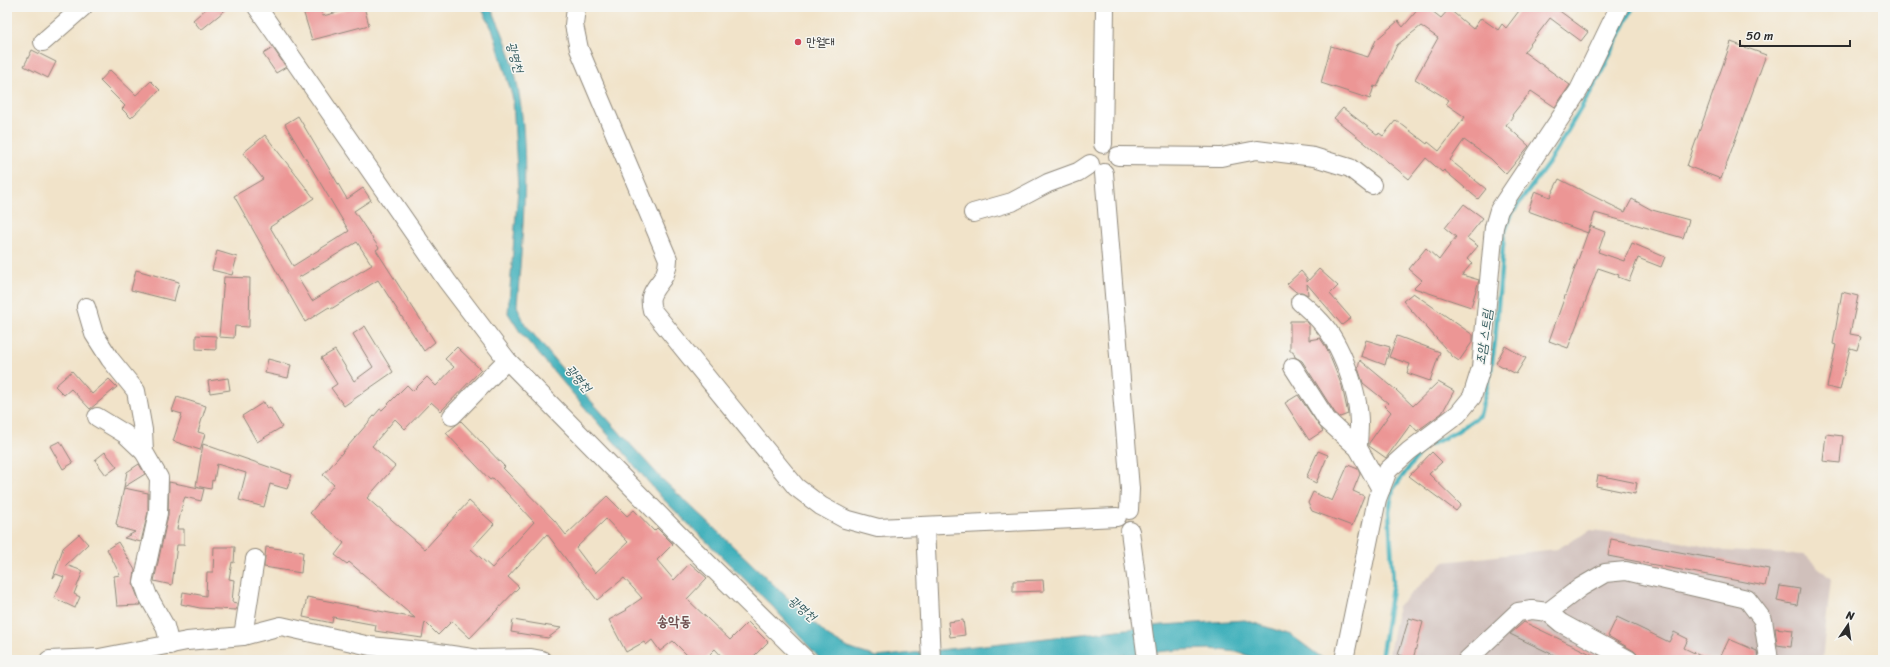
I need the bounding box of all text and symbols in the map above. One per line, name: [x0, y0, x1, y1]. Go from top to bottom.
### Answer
scale bar: [1740, 22, 1850, 48]
text: 50 m: [1746, 25, 1773, 47]
place label: 만월대: [806, 31, 835, 53]
marker: 만월대: [793, 37, 803, 47]
water label: 광명천: [500, 39, 531, 77]
water label: 조암 스트림: [1468, 306, 1499, 366]
water label: 광명천: [560, 359, 599, 399]
water label: 광명천: [783, 589, 823, 628]
north arrow: [1828, 605, 1868, 645]
text: N: [1843, 605, 1856, 626]
district label: 송악동: [657, 609, 691, 634]

